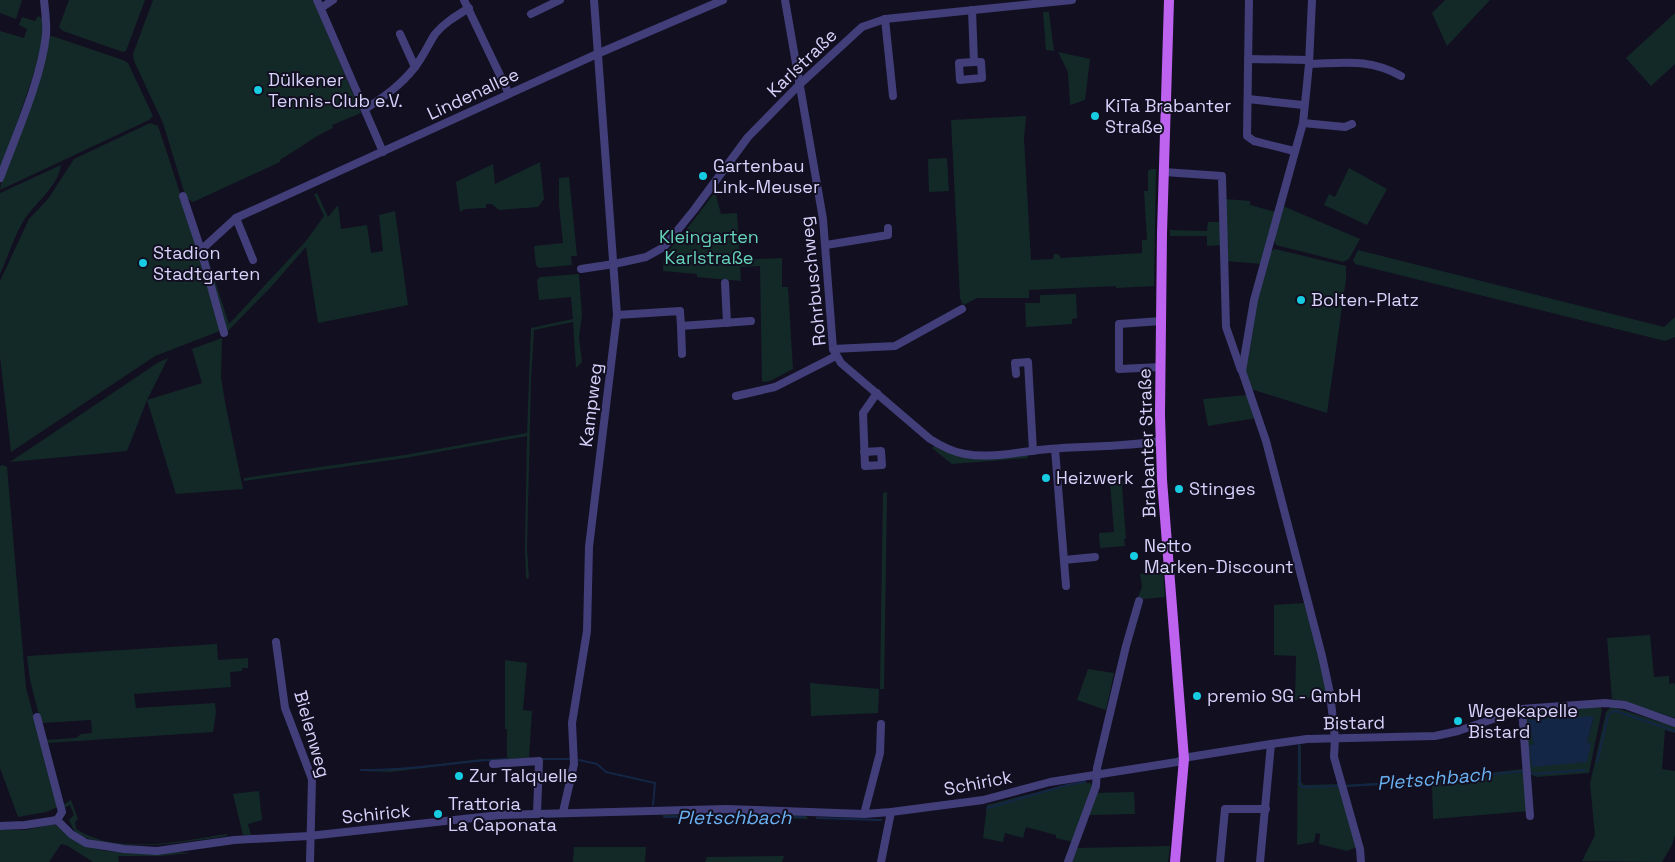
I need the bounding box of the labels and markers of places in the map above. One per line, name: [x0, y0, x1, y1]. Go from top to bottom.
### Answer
place label: Dülkener Tennis-Club e.V.: [268, 68, 403, 112]
marker: Dülkener Tennis-Club e.V.: [252, 84, 264, 96]
place label: KiTa Brabanter Straße: [1105, 94, 1231, 138]
marker: KiTa Brabanter Straße: [1089, 110, 1101, 122]
place label: Gartenbau Link-Meuser: [713, 154, 820, 198]
marker: Gartenbau Link-Meuser: [697, 170, 709, 182]
place label: Stadion Stadtgarten: [153, 241, 260, 285]
marker: Stadion Stadtgarten: [137, 257, 149, 269]
place label: Bolten-Platz: [1311, 288, 1419, 311]
marker: Bolten-Platz: [1295, 294, 1307, 306]
place label: Heizwerk: [1056, 466, 1134, 489]
marker: Heizwerk: [1040, 472, 1052, 484]
place label: Stinges: [1189, 477, 1255, 500]
marker: Stinges: [1173, 483, 1185, 495]
place label: Netto Marken-Discount: [1144, 534, 1294, 578]
marker: Netto Marken-Discount: [1128, 550, 1140, 562]
place label: premio SG - GmbH: [1207, 684, 1361, 707]
marker: premio SG - GmbH: [1191, 690, 1203, 702]
place label: Wegekapelle Bistard: [1468, 699, 1578, 743]
marker: Wegekapelle Bistard: [1452, 715, 1464, 727]
place label: Zur Talquelle: [469, 764, 578, 787]
marker: Zur Talquelle: [453, 770, 465, 782]
place label: Trattoria La Caponata: [448, 792, 557, 836]
marker: Trattoria La Caponata: [432, 808, 444, 820]

